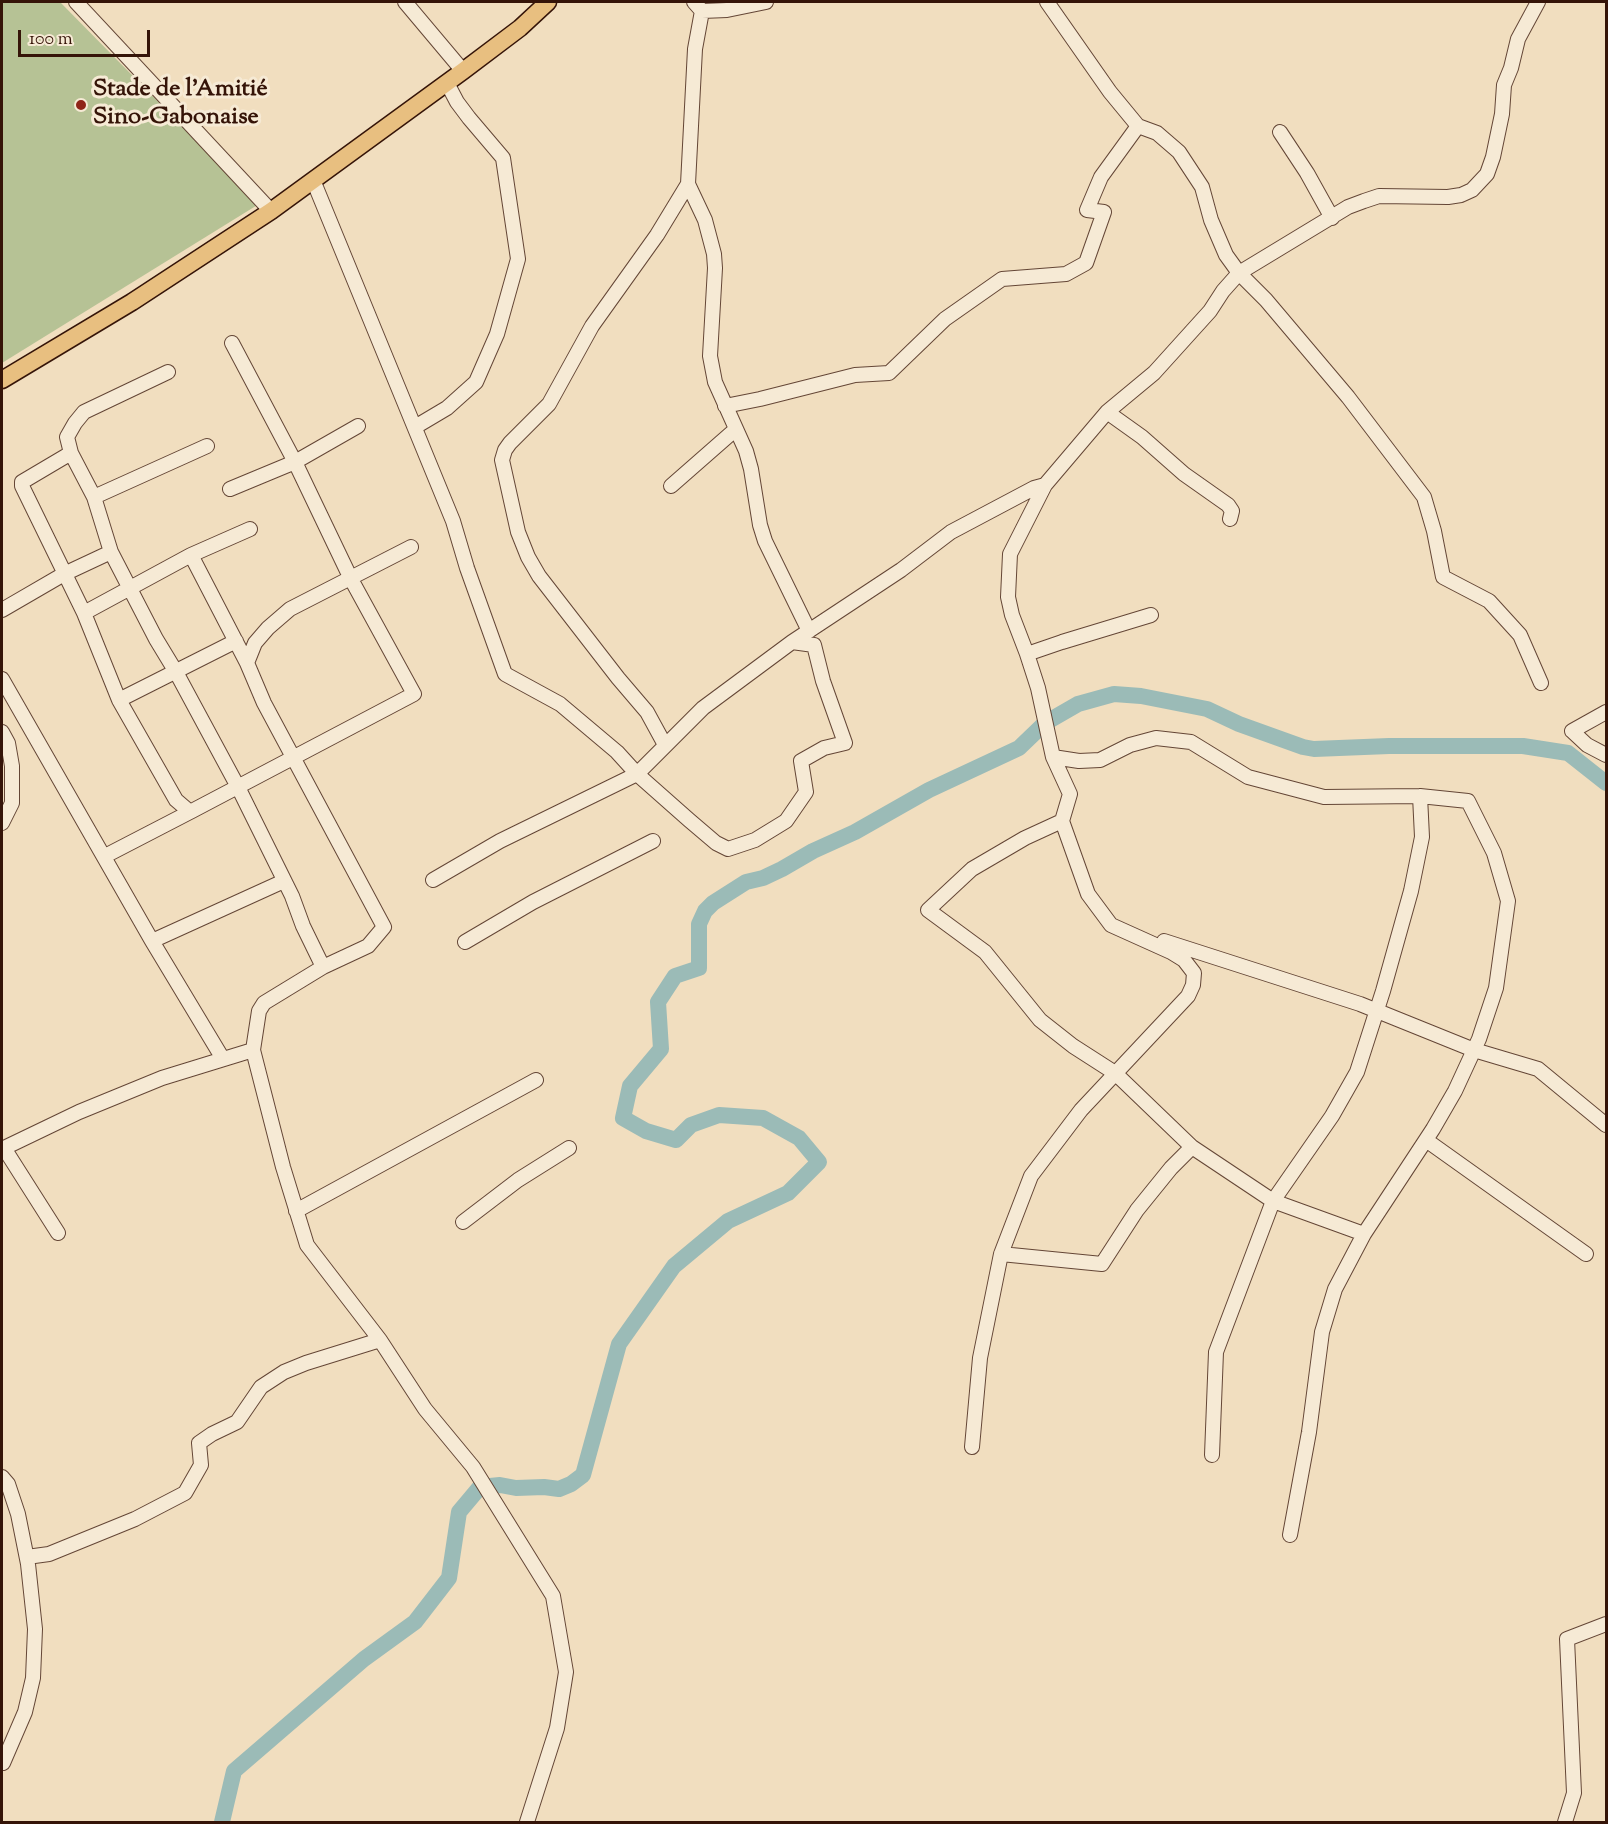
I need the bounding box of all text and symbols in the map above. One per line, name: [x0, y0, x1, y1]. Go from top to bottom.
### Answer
scale bar: [21, 18, 153, 56]
text: 100 m: [29, 27, 73, 53]
place label: Stade de l’Amitié Sino-Gabonaise: [93, 77, 268, 133]
marker: Stade de l’Amitié Sino-Gabonaise: [74, 98, 88, 112]

